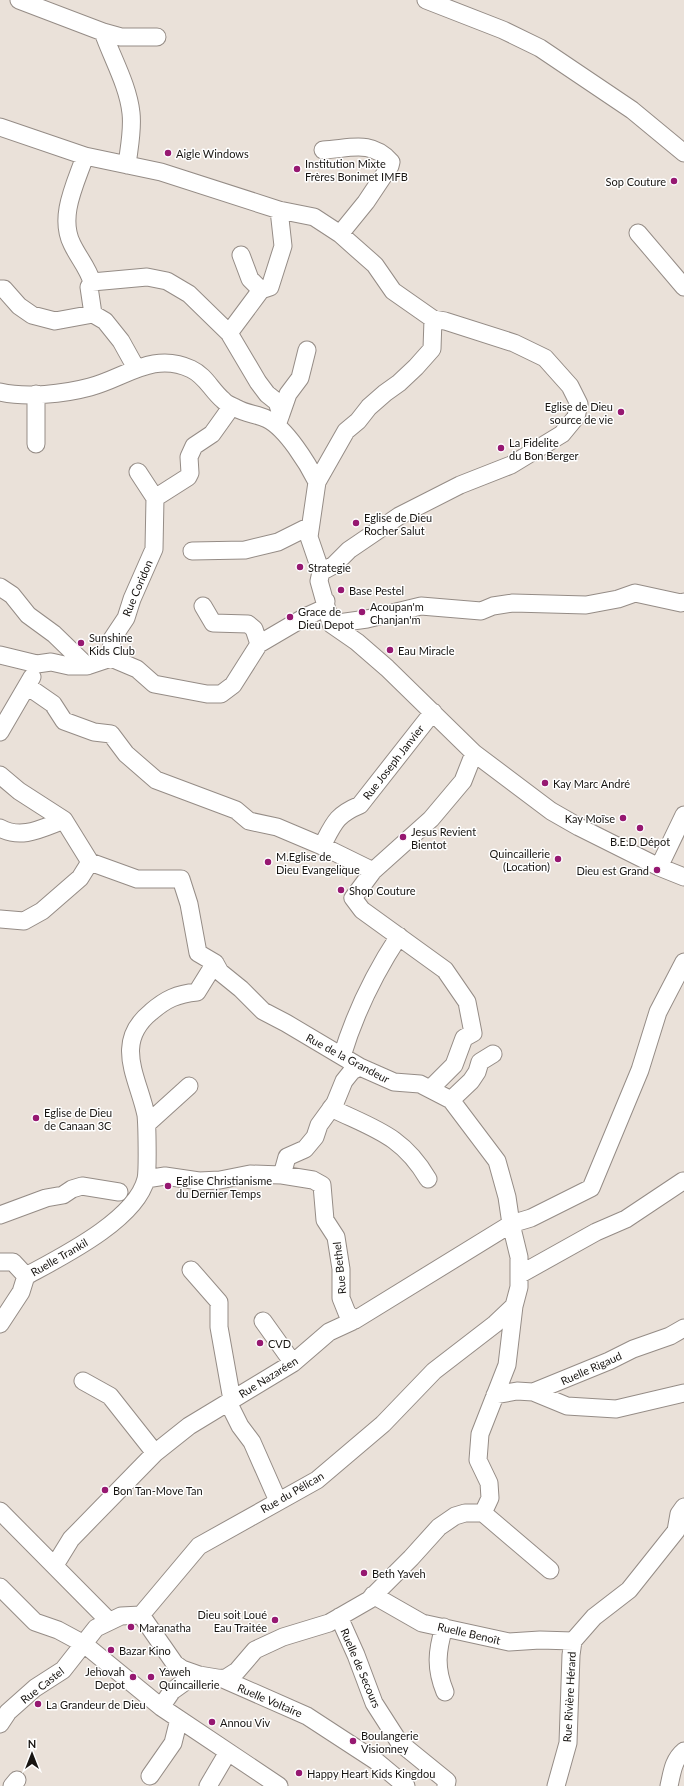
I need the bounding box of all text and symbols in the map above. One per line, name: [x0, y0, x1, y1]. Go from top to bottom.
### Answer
place label: Aigle Windows: [176, 147, 249, 160]
marker: Aigle Windows: [163, 148, 173, 158]
place label: Institution Mixte Frères Bonimet IMFB: [305, 157, 408, 183]
marker: Institution Mixte Frères Bonimet IMFB: [292, 164, 302, 174]
place label: Sop Couture: [606, 175, 666, 188]
marker: Sop Couture: [669, 176, 679, 186]
place label: Eglise de Dieu source de vie: [545, 400, 613, 426]
marker: Eglise de Dieu source de vie: [616, 407, 626, 417]
place label: La Fidelite du Bon Berger: [509, 436, 579, 462]
marker: La Fidelite du Bon Berger: [496, 443, 506, 453]
place label: Eglise de Dieu Rocher Salut: [364, 511, 432, 537]
marker: Eglise de Dieu Rocher Salut: [351, 518, 361, 528]
street label: Rue Coridon: [119, 558, 155, 618]
place label: Strategie: [308, 561, 351, 574]
marker: Strategie: [295, 562, 305, 572]
place label: Base Pestel: [349, 584, 404, 597]
marker: Base Pestel: [336, 585, 346, 595]
place label: Acoupan'm Chanjan'm: [370, 600, 424, 626]
place label: Grace de Dieu Depot: [298, 605, 354, 631]
marker: Acoupan'm Chanjan'm: [357, 607, 367, 617]
marker: Grace de Dieu Depot: [285, 612, 295, 622]
place label: Sunshine Kids Club: [89, 631, 135, 657]
marker: Sunshine Kids Club: [76, 638, 86, 648]
place label: Eau Miracle: [398, 644, 455, 657]
marker: Eau Miracle: [385, 645, 395, 655]
street label: Rue Joseph Janvier: [360, 722, 426, 802]
place label: Kay Marc André: [553, 777, 630, 790]
marker: Kay Marc André: [540, 778, 550, 788]
place label: Kay Moïse: [565, 812, 615, 825]
marker: Kay Moïse: [618, 813, 628, 823]
marker: B.E.D Dépot: [635, 823, 645, 833]
place label: Jesus Revient Bientot: [411, 825, 476, 851]
marker: Jesus Revient Bientot: [398, 832, 408, 842]
place label: B.E.D Dépot: [610, 835, 670, 848]
place label: Quincaillerie (Location): [490, 847, 550, 873]
place label: M.Eglise de Dieu Evangelique: [276, 850, 360, 876]
marker: Quincaillerie (Location): [553, 854, 563, 864]
marker: M.Eglise de Dieu Evangelique: [263, 857, 273, 867]
place label: Dieu est Grand: [576, 864, 649, 877]
marker: Dieu est Grand: [652, 865, 662, 875]
place label: Shop Couture: [349, 884, 416, 897]
marker: Shop Couture: [336, 885, 346, 895]
street label: Rue de la Grandeur: [304, 1031, 392, 1085]
place label: Eglise de Dieu de Canaan 3C: [44, 1106, 112, 1132]
marker: Eglise de Dieu de Canaan 3C: [31, 1113, 41, 1123]
place label: Eglise Christianisme du Dernier Temps: [176, 1174, 272, 1200]
marker: Eglise Christianisme du Dernier Temps: [163, 1181, 173, 1191]
street label: Ruelle Trankil: [28, 1235, 90, 1279]
street label: Rue Bethel: [330, 1241, 348, 1295]
place label: CVD: [268, 1337, 291, 1350]
marker: CVD: [255, 1338, 265, 1348]
street label: Ruelle Rigaud: [559, 1349, 623, 1387]
street label: Rue Nazaréen: [236, 1354, 300, 1400]
street label: Rue du Pélican: [258, 1469, 326, 1515]
place label: Bon Tan-Move Tan: [113, 1484, 203, 1497]
marker: Bon Tan-Move Tan: [100, 1485, 110, 1495]
place label: Beth Yaveh: [372, 1567, 426, 1580]
marker: Beth Yaveh: [359, 1568, 369, 1578]
place label: Dieu soit Loué Eau Traitée: [198, 1608, 267, 1634]
marker: Dieu soit Loué Eau Traitée: [270, 1615, 280, 1625]
street label: Ruelle Benoît: [436, 1619, 502, 1647]
place label: Maranatha: [139, 1621, 191, 1634]
marker: Maranatha: [126, 1622, 136, 1632]
street label: Ruelle de Secours: [338, 1626, 384, 1710]
place label: Bazar Kino: [119, 1644, 171, 1657]
marker: Bazar Kino: [106, 1645, 116, 1655]
street label: Rue Rivière Hérard: [560, 1651, 578, 1743]
street label: Rue Castel: [18, 1664, 66, 1706]
place label: Jehovah Depot: [85, 1665, 125, 1691]
place label: Yaweh Quincaillerie: [159, 1665, 220, 1691]
marker: Jehovah Depot: [128, 1672, 138, 1682]
marker: Yaweh Quincaillerie: [146, 1672, 156, 1682]
street label: Ruelle Voltaire: [236, 1681, 305, 1720]
place label: La Grandeur de Dieu: [46, 1698, 146, 1711]
marker: La Grandeur de Dieu: [33, 1699, 43, 1709]
place label: Annou Viv: [220, 1716, 271, 1729]
marker: Annou Viv: [207, 1717, 217, 1727]
place label: Boulangerie Visionney: [361, 1729, 419, 1755]
north arrow: [12, 1734, 52, 1774]
marker: Boulangerie Visionney: [348, 1736, 358, 1746]
text: N: [28, 1737, 36, 1750]
place label: Happy Heart Kids Kingdou: [307, 1767, 435, 1780]
marker: Happy Heart Kids Kingdou: [294, 1768, 304, 1778]

